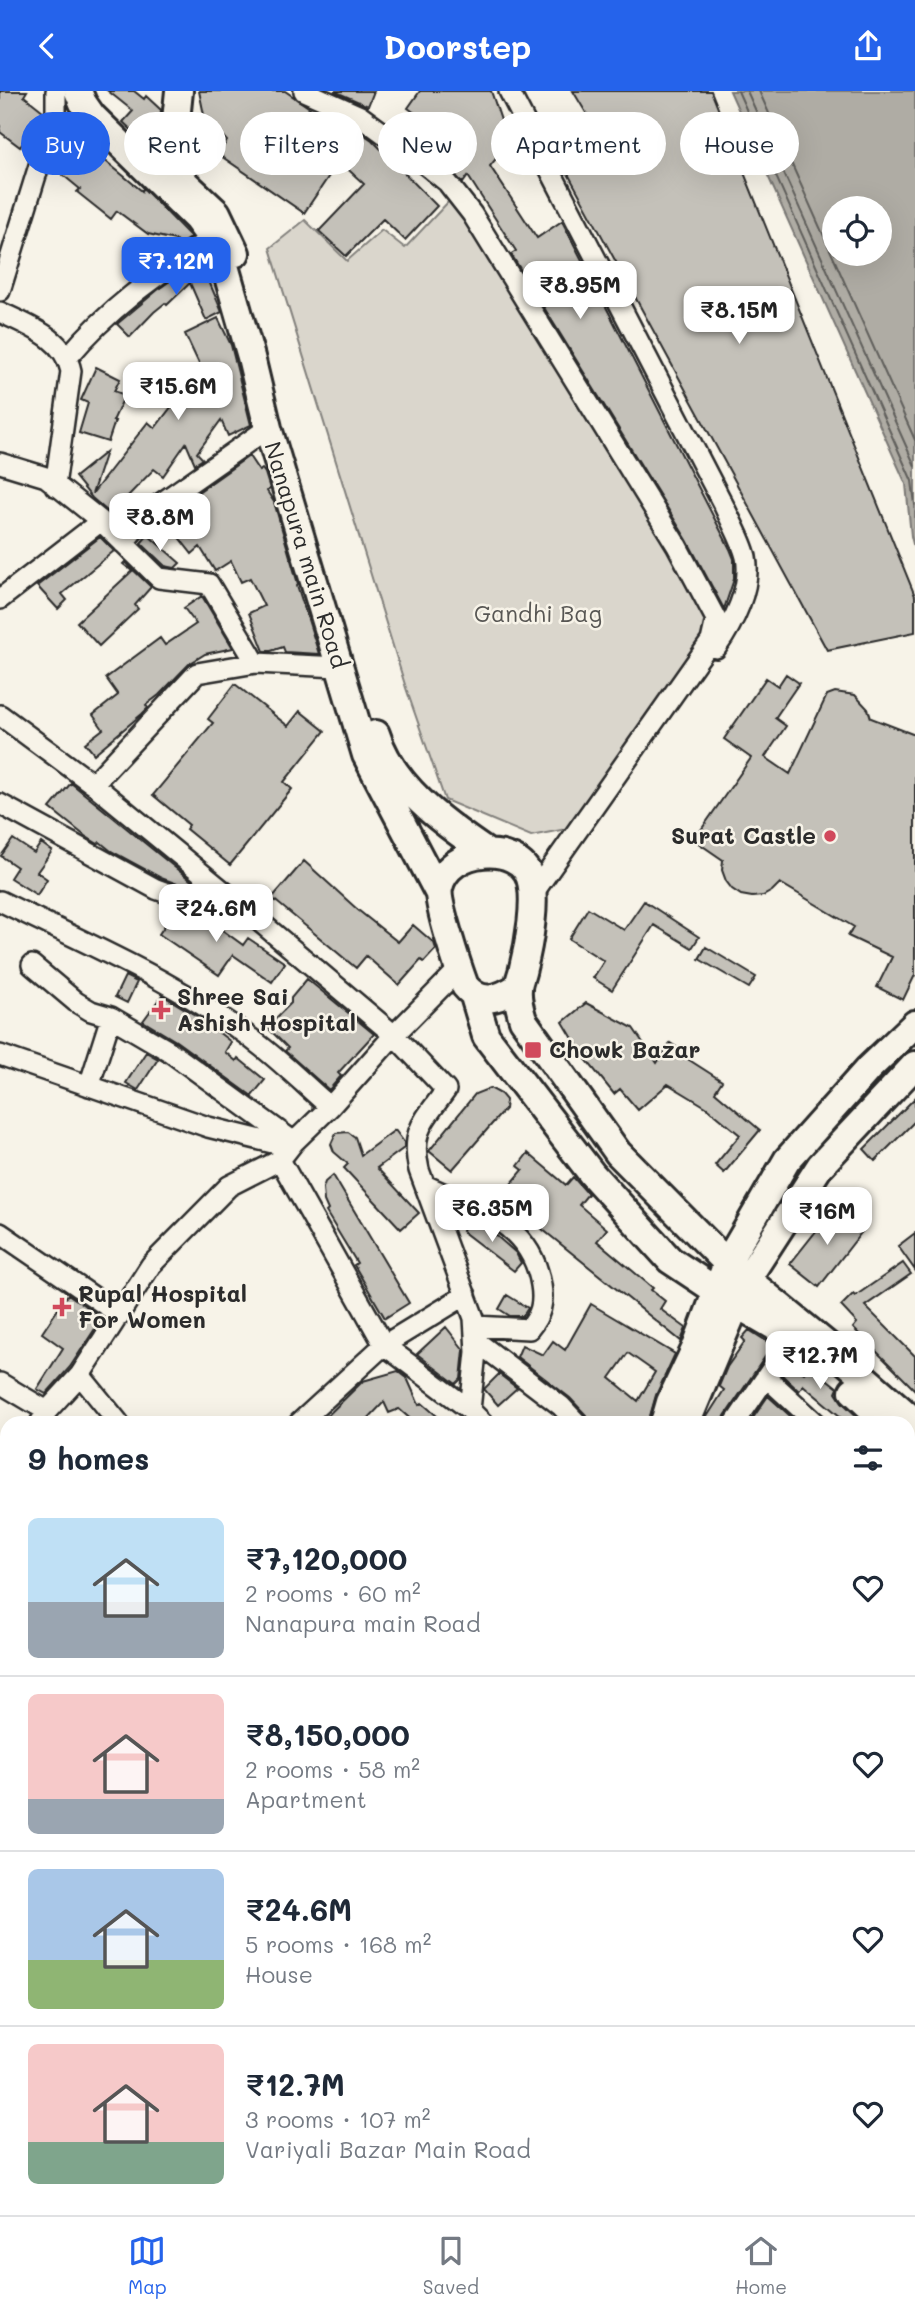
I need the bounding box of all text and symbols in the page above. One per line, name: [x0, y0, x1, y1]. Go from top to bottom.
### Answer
text: Doorstep: [383, 25, 532, 67]
icon: back: [28, 27, 66, 65]
icon: share: [849, 27, 887, 65]
chip: Buy: [21, 112, 110, 175]
chip: Rent: [124, 112, 226, 175]
chip: Filters: [240, 112, 364, 175]
chip: New: [378, 112, 477, 175]
chip: Apartment: [491, 112, 666, 175]
chip: House: [680, 112, 799, 175]
map controls: [822, 196, 892, 266]
button: locate: [822, 196, 892, 266]
pin: ₹7.12M: [119, 237, 233, 297]
text: ₹7.12M: [138, 245, 214, 275]
pin: ₹8.95M: [523, 261, 637, 321]
text: ₹8.95M: [539, 269, 621, 299]
pin: ₹8.15M: [682, 287, 796, 346]
text: ₹8.15M: [700, 294, 778, 324]
pin: ₹15.6M: [121, 363, 235, 422]
text: ₹15.6M: [139, 370, 217, 400]
street label: Nanapura main Road: [258, 438, 356, 672]
pin: ₹8.8M: [111, 493, 209, 553]
text: ₹8.8M: [125, 501, 195, 531]
park label: Gandhi Bag: [474, 598, 602, 628]
place label: Surat Castle: [671, 820, 816, 850]
marker: Surat Castle: [822, 828, 838, 844]
pin: ₹24.6M: [159, 885, 273, 944]
text: ₹24.6M: [175, 892, 257, 922]
place label: Shree Sai Ashish Hospital: [177, 981, 356, 1037]
marker: Shree Sai Ashish Hospital: [151, 1000, 171, 1020]
place label: Chowk Bazar: [549, 1034, 701, 1064]
marker: Chowk Bazar: [523, 1040, 543, 1060]
pin: ₹6.35M: [435, 1185, 549, 1244]
pin: ₹16M: [786, 1187, 868, 1247]
text: ₹6.35M: [451, 1192, 533, 1222]
text: ₹16M: [798, 1195, 856, 1225]
place label: Rupal Hospital For Women: [78, 1278, 247, 1334]
marker: Rupal Hospital For Women: [52, 1297, 72, 1317]
pin: ₹12.7M: [763, 1331, 877, 1391]
text: ₹12.7M: [782, 1339, 858, 1369]
text: 9 homes: [28, 1438, 149, 1478]
icon: filters: [849, 1439, 887, 1477]
text: ₹7,120,000: [245, 1538, 407, 1578]
icon: home: [84, 1546, 168, 1630]
icon: heart: [849, 1569, 887, 1607]
text: 2 rooms · 60 m²: [245, 1578, 421, 1608]
text: Nanapura main Road: [245, 1608, 480, 1638]
text: ₹8,150,000: [245, 1714, 410, 1754]
icon: home: [84, 1722, 168, 1806]
icon: heart: [849, 1745, 887, 1783]
text: 2 rooms · 58 m²: [245, 1754, 420, 1784]
text: Apartment: [245, 1784, 367, 1814]
text: ₹24.6M: [245, 1889, 352, 1929]
icon: home: [84, 1897, 168, 1981]
icon: heart: [849, 1920, 887, 1958]
text: 5 rooms · 168 m²: [245, 1929, 431, 1959]
text: House: [245, 1959, 313, 1989]
text: ₹12.7M: [245, 2064, 345, 2104]
icon: home: [84, 2072, 168, 2156]
icon: heart: [849, 2095, 887, 2133]
text: 3 rooms · 107 m²: [245, 2104, 431, 2134]
text: Variyali Bazar Main Road: [245, 2134, 531, 2164]
tab: Map: [128, 2232, 167, 2299]
tab: Saved: [423, 2232, 479, 2299]
tab: Home: [735, 2232, 787, 2299]

